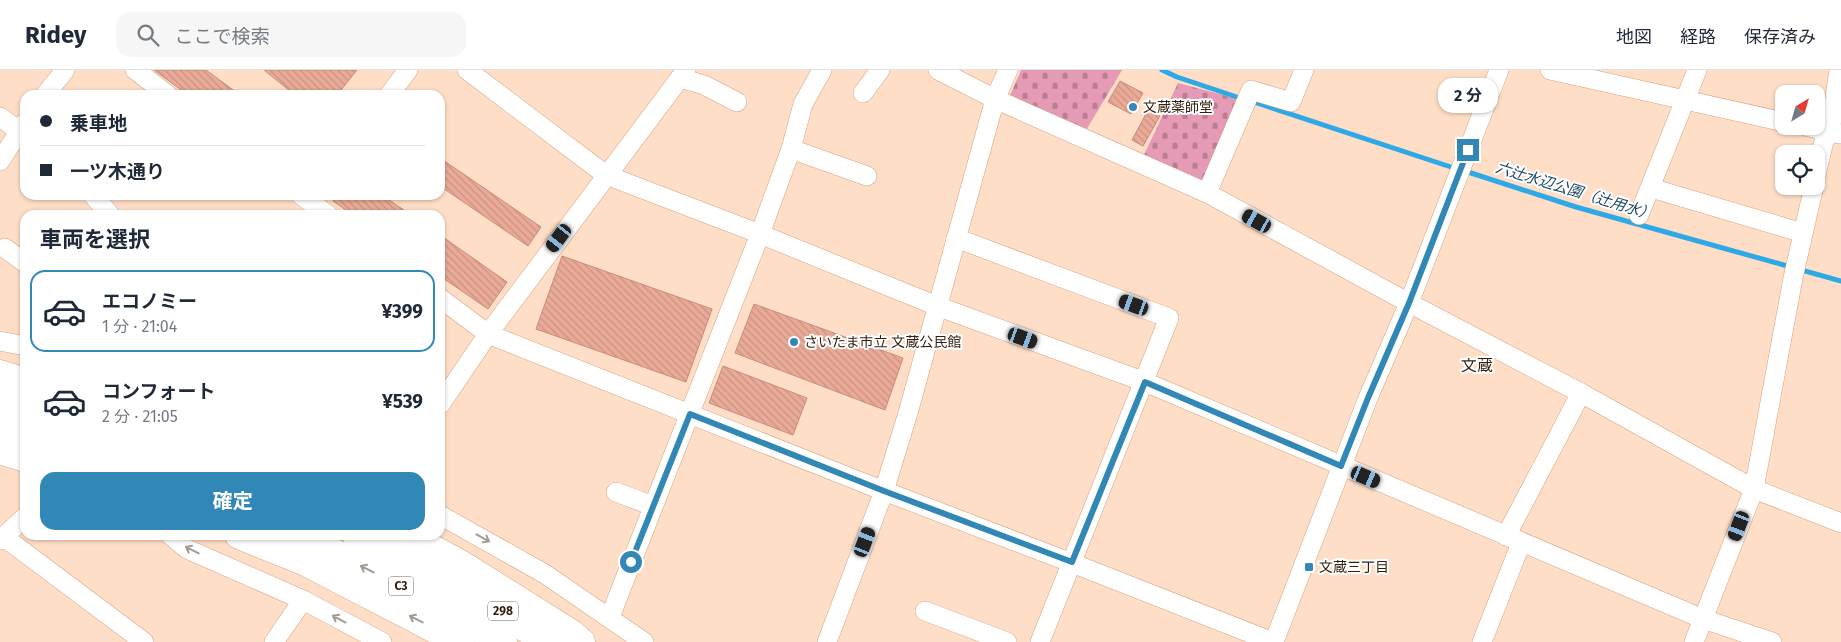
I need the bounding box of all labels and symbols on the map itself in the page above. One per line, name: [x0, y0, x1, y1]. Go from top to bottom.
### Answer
callout: 2 分: [1438, 78, 1498, 112]
north arrow: [1775, 85, 1825, 135]
place label: 文蔵薬師堂: [1143, 99, 1213, 116]
marker: 文蔵薬師堂: [1127, 101, 1139, 113]
route end: [1457, 139, 1479, 161]
water label: 六辻水辺公園（辻用水）: [1493, 158, 1657, 224]
car: [1240, 207, 1273, 235]
car: [543, 222, 574, 254]
car: [1117, 293, 1150, 317]
car: [1006, 326, 1039, 350]
place label: さいたま市立 文蔵公民館: [804, 334, 961, 351]
marker: さいたま市立 文蔵公民館: [788, 336, 800, 348]
district label: 文蔵: [1461, 356, 1493, 375]
car: [1349, 464, 1382, 490]
car: [1726, 509, 1751, 543]
car: [852, 525, 877, 559]
one-way arrow: [475, 534, 490, 543]
one-way arrow: [184, 545, 199, 555]
route start: [620, 551, 642, 573]
place label: 文蔵三丁目: [1319, 559, 1389, 576]
marker: 文蔵三丁目: [1303, 561, 1315, 573]
one-way arrow: [360, 564, 375, 574]
road number: C3: [388, 576, 414, 596]
road number: 298: [488, 602, 518, 620]
one-way arrow: [331, 614, 346, 624]
one-way arrow: [409, 614, 424, 624]

